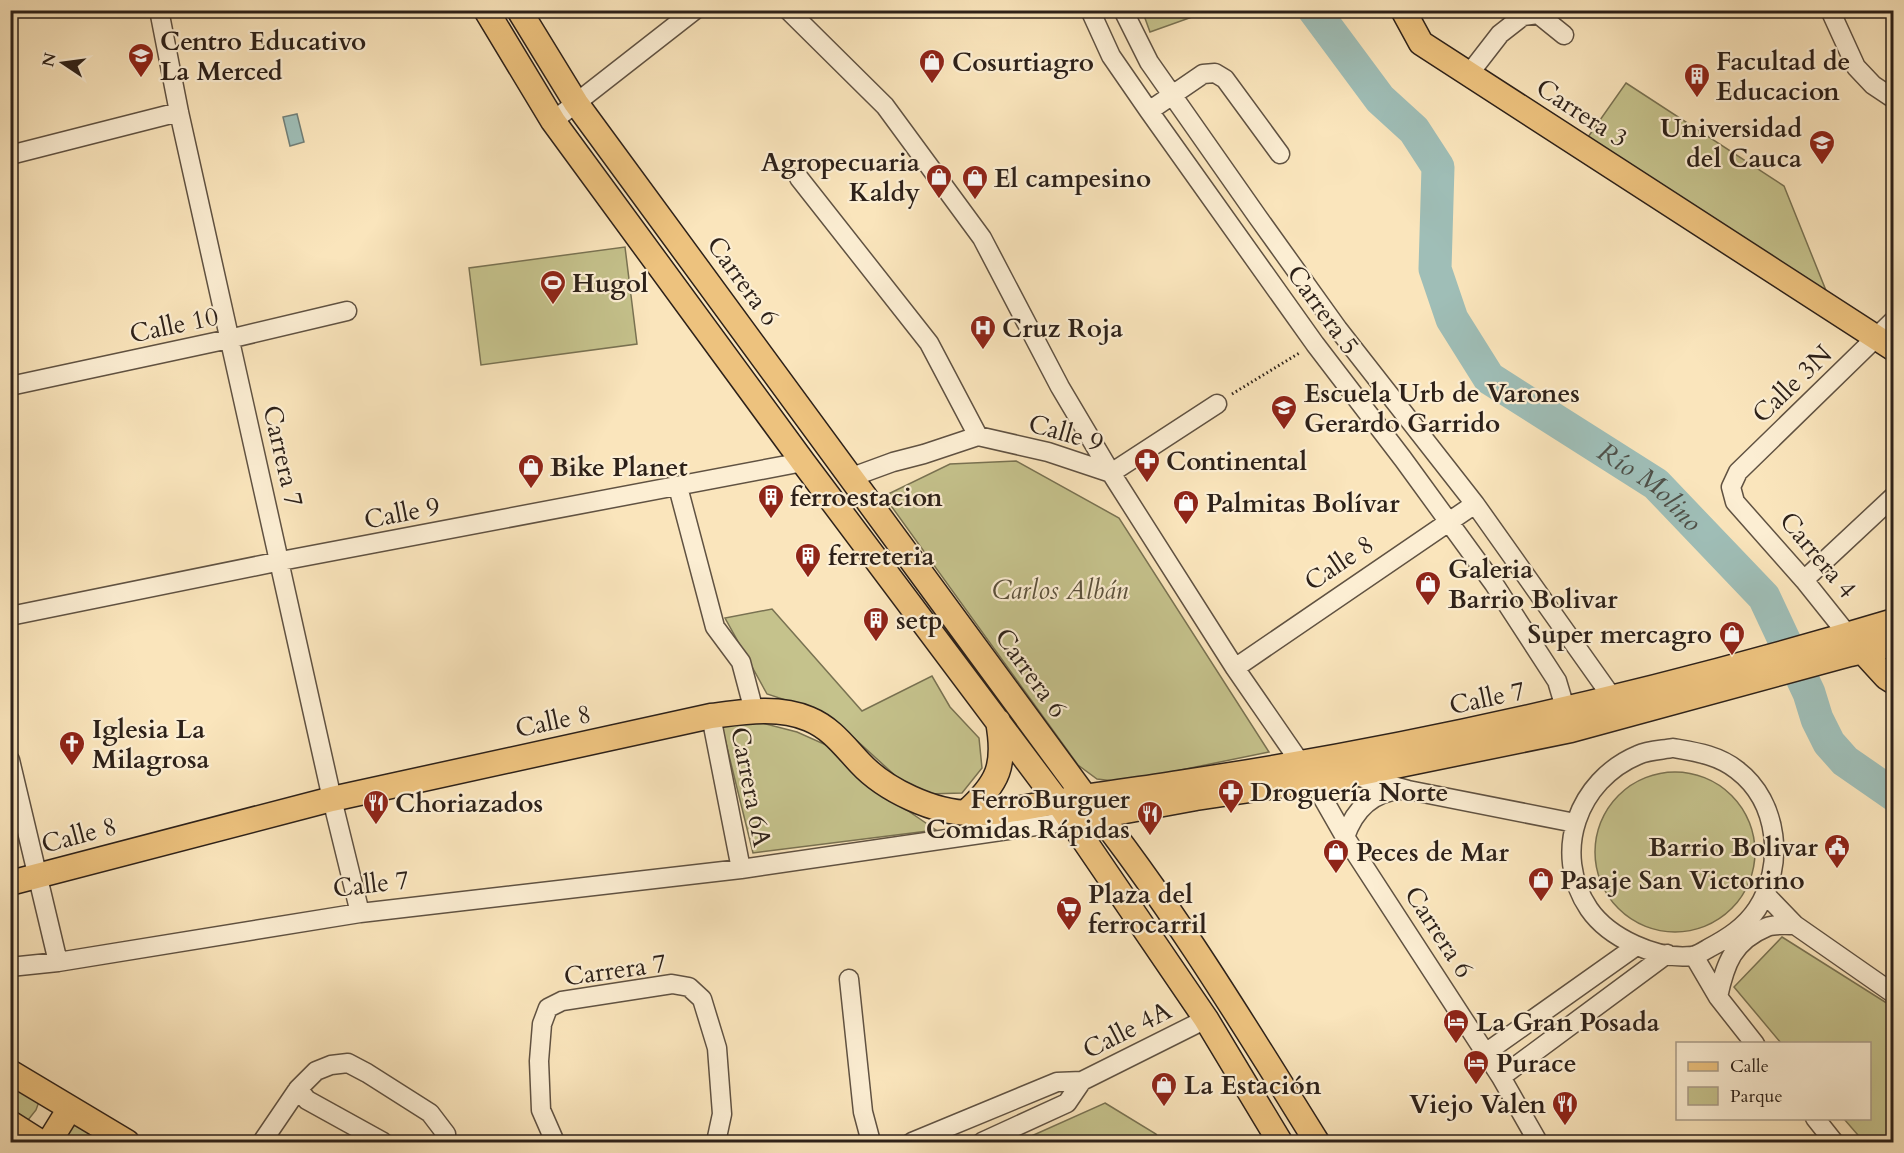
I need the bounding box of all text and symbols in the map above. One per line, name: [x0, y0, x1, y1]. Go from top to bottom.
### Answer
place label: Centro Educativo La Merced: [160, 24, 366, 89]
north arrow: [33, 33, 93, 93]
school or university icon: Centro Educativo La Merced: [126, 41, 156, 79]
place label: Facultad de Educacion: [1716, 44, 1850, 109]
place label: Cosurtiagro: [952, 45, 1094, 80]
shop icon: Cosurtiagro: [917, 47, 947, 85]
text: N: [37, 51, 62, 69]
building icon: Facultad de Educacion: [1682, 61, 1712, 99]
street label: Carrera 3: [1529, 70, 1635, 156]
place label: Universidad del Cauca: [1660, 111, 1802, 176]
school or university icon: Universidad del Cauca: [1807, 128, 1837, 166]
place label: Agropecuaria Kaldy: [761, 145, 920, 210]
place label: El campesino: [994, 161, 1151, 196]
shop icon: Agropecuaria Kaldy: [924, 162, 954, 200]
shop icon: El campesino: [960, 163, 990, 201]
street label: Carrera 6: [699, 229, 787, 333]
street label: Carrera 5: [1279, 258, 1367, 362]
place label: Hugol: [572, 266, 649, 301]
sports icon: Hugol: [538, 268, 568, 306]
street label: Calle 10: [126, 299, 222, 351]
place label: Cruz Roja: [1002, 311, 1123, 346]
hospital icon: Cruz Roja: [968, 313, 998, 351]
street label: Calle 3N: [1744, 337, 1840, 431]
place label: Escuela Urb de Varones Gerardo Garrido: [1304, 376, 1580, 441]
school or university icon: Escuela Urb de Varones Gerardo Garrido: [1269, 393, 1299, 431]
street label: Carrera 7: [254, 402, 312, 510]
street label: Calle 9: [1024, 406, 1108, 460]
water label: Río Molino: [1591, 433, 1711, 540]
place label: Continental: [1166, 444, 1307, 479]
pharmacy icon: Continental: [1132, 446, 1162, 484]
place label: Bike Planet: [550, 450, 688, 485]
shop icon: Bike Planet: [516, 452, 546, 490]
place label: ferroestacion: [790, 480, 943, 515]
building icon: ferroestacion: [756, 482, 786, 520]
place label: Palmitas Bolívar: [1206, 486, 1400, 521]
shop icon: Palmitas Bolívar: [1171, 488, 1201, 526]
street label: Calle 9: [361, 489, 443, 537]
street label: Carrera 4: [1772, 504, 1864, 606]
street label: Calle 8: [1298, 527, 1380, 599]
place label: ferreteria: [828, 539, 935, 574]
building icon: ferreteria: [793, 541, 823, 579]
place label: Galeria Barrio Bolivar: [1448, 552, 1618, 617]
shop icon: Galeria Barrio Bolivar: [1413, 569, 1443, 607]
park label: Carlos Albán: [992, 573, 1129, 608]
place label: setp: [896, 603, 942, 638]
building icon: setp: [861, 605, 891, 643]
place label: Super mercagro: [1528, 617, 1712, 652]
shop icon: Super mercagro: [1717, 619, 1747, 657]
street label: Carrera 6: [987, 621, 1075, 725]
street label: Calle 7: [1446, 673, 1528, 723]
street label: Calle 8: [512, 696, 594, 746]
place label: Iglesia La Milagrosa: [92, 712, 210, 777]
street label: Carrera 6A: [722, 724, 780, 850]
church icon: Iglesia La Milagrosa: [57, 729, 87, 767]
place label: Droguería Norte: [1250, 775, 1448, 810]
pharmacy icon: Droguería Norte: [1216, 777, 1246, 815]
place label: FerroBurguer Comidas Rápidas: [926, 782, 1131, 847]
place label: Choriazados: [395, 786, 543, 821]
restaurant icon: Choriazados: [361, 788, 391, 826]
restaurant icon: FerroBurguer Comidas Rápidas: [1135, 799, 1165, 837]
street label: Calle 8: [38, 808, 120, 862]
place label: Barrio Bolivar: [1648, 830, 1819, 865]
public building icon: Barrio Bolivar: [1822, 832, 1852, 870]
place label: Peces de Mar: [1356, 835, 1509, 870]
shop icon: Peces de Mar: [1321, 837, 1351, 875]
street label: Calle 7: [331, 862, 411, 906]
place label: Pasaje San Victorino: [1560, 863, 1805, 898]
shop icon: Pasaje San Victorino: [1526, 865, 1556, 903]
place label: Plaza del ferrocarril: [1088, 877, 1207, 942]
street label: Carrera 6: [1396, 879, 1482, 985]
supermarket icon: Plaza del ferrocarril: [1054, 894, 1084, 932]
street label: Carrera 7: [562, 946, 668, 994]
street label: Calle 4A: [1077, 993, 1178, 1067]
place label: La Gran Posada: [1476, 1005, 1660, 1040]
hotel icon: La Gran Posada: [1441, 1007, 1471, 1045]
legend: [1676, 1042, 1871, 1120]
place label: Purace: [1496, 1046, 1577, 1081]
hotel icon: Purace: [1461, 1048, 1491, 1086]
text: Calle: [1730, 1054, 1769, 1079]
place label: La Estación: [1184, 1068, 1322, 1103]
shop icon: La Estación: [1149, 1070, 1179, 1108]
text: Parque: [1730, 1084, 1783, 1109]
place label: Viejo Valen: [1409, 1087, 1546, 1122]
restaurant icon: Viejo Valen: [1550, 1089, 1580, 1127]

